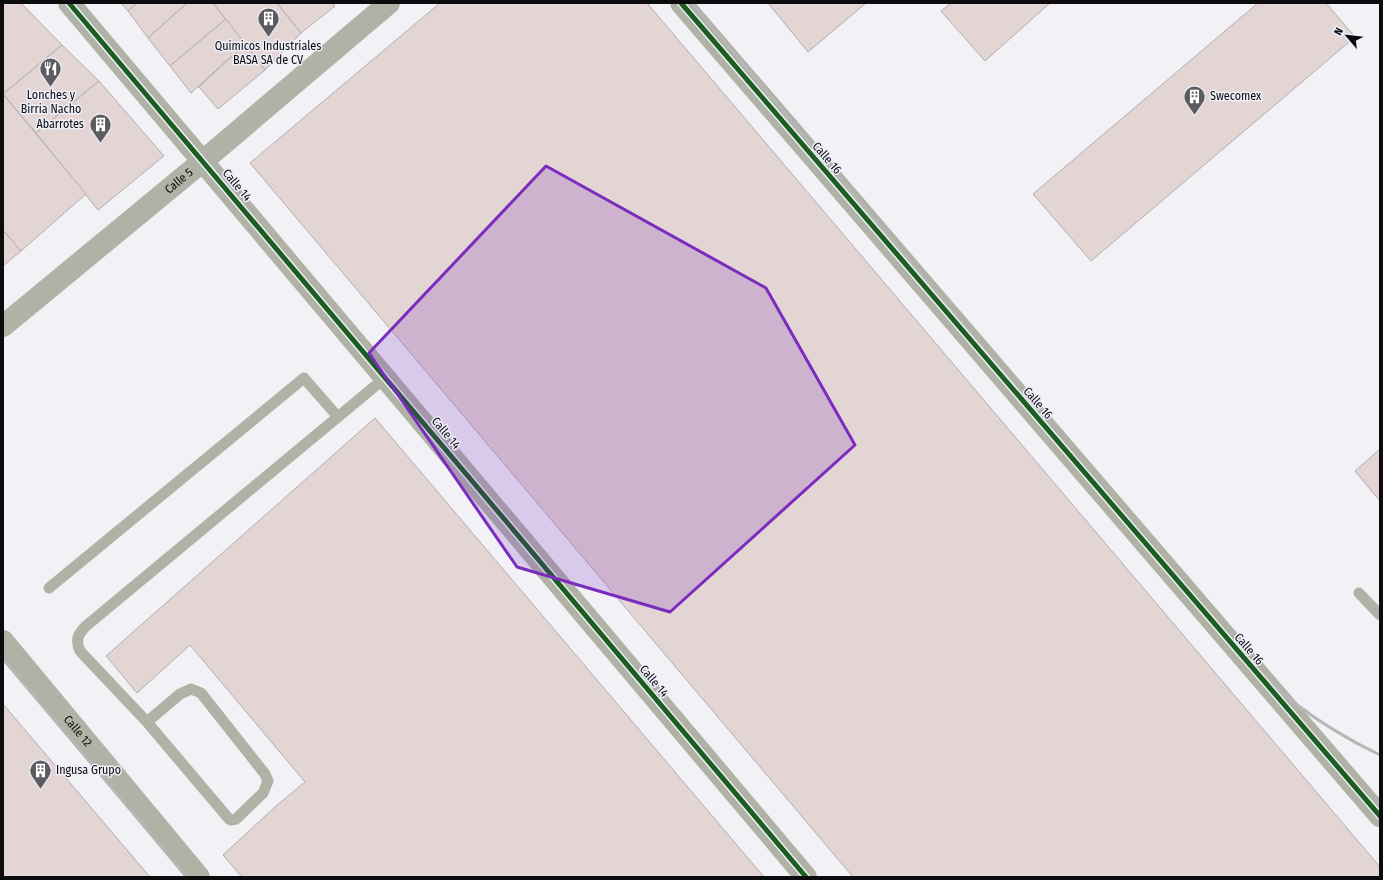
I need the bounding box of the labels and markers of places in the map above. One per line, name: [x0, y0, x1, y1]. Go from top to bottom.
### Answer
building icon: Quimicos Industriales BASA SA de CV: [255, 6, 281, 39]
place label: Quimicos Industriales BASA SA de CV: [215, 39, 321, 67]
restaurant icon: Lonches y Birria Nacho: [38, 55, 64, 88]
building icon: Swecomex: [1181, 83, 1207, 116]
place label: Lonches y Birria Nacho: [21, 88, 81, 116]
place label: Swecomex: [1210, 89, 1262, 103]
building icon: Abarrotes: [87, 111, 113, 144]
place label: Abarrotes: [36, 117, 84, 131]
building icon: Ingusa Grupo: [27, 757, 53, 790]
place label: Ingusa Grupo: [56, 763, 121, 777]

